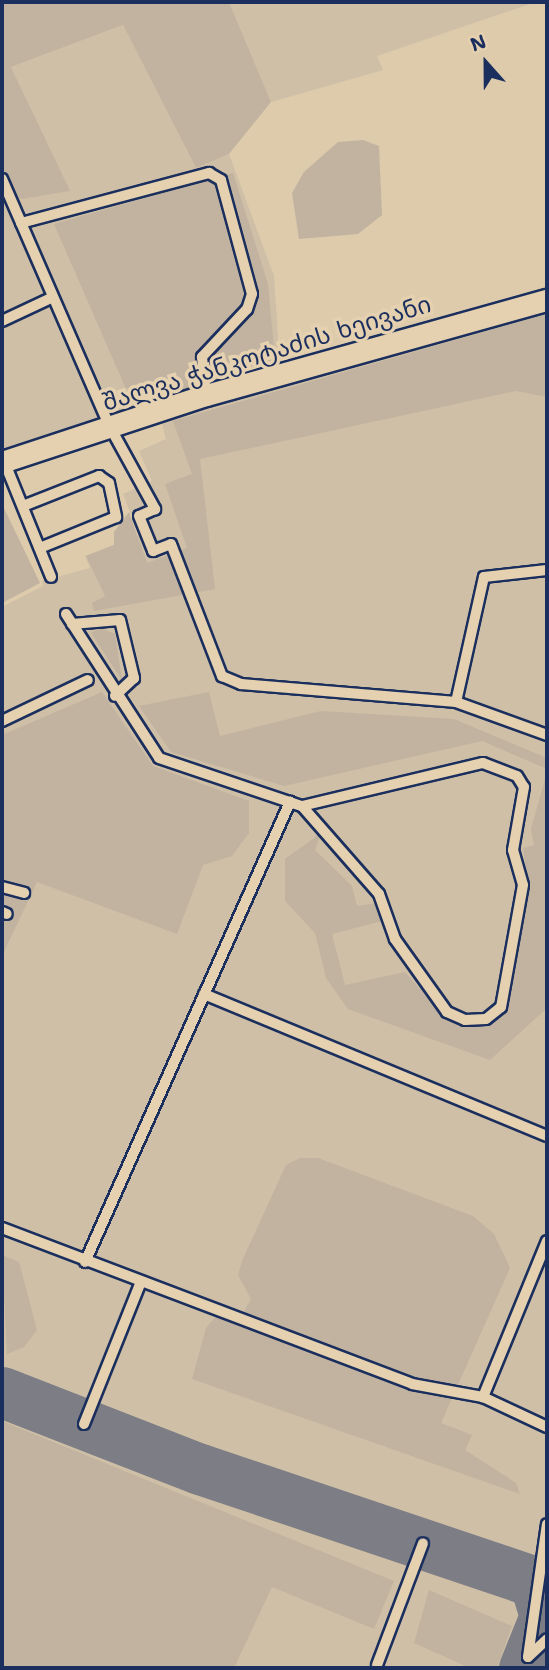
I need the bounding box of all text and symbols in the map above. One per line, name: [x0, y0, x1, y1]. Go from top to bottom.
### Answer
north arrow: [451, 28, 521, 98]
text: N: [467, 29, 490, 57]
street label: შალვა ჭანკოტაძის ხეივანი: [99, 290, 435, 418]

